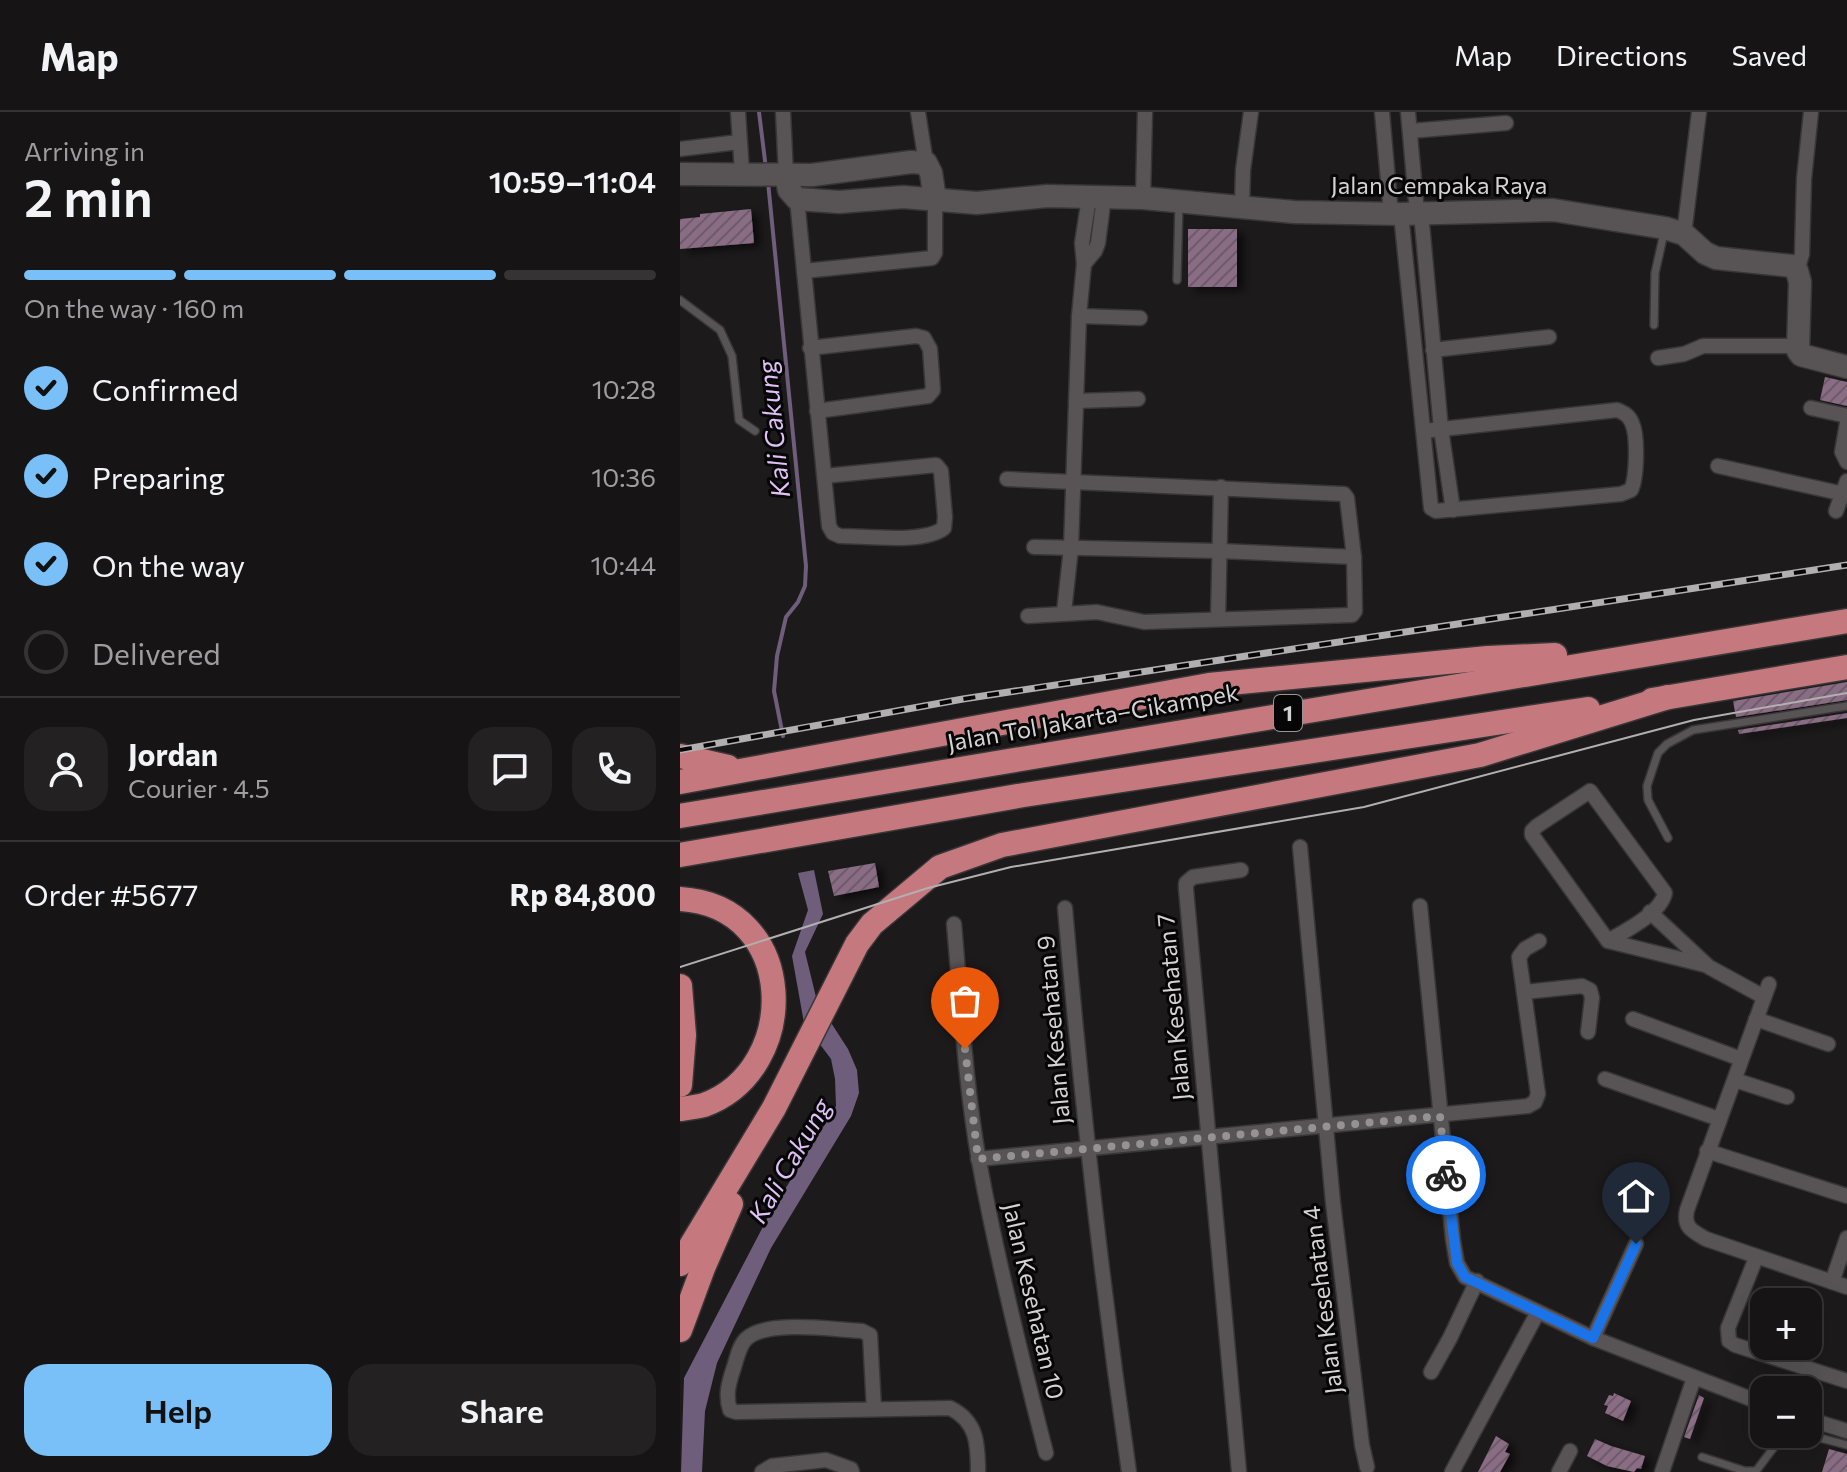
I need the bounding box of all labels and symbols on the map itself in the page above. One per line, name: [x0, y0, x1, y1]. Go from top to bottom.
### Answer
street label: Jalan Cempaka Raya: [1331, 170, 1547, 199]
water label: Kali Cakung: [750, 358, 795, 500]
street label: Jalan Tol Jakarta–Cikampek: [945, 677, 1241, 756]
road number: 1: [1274, 695, 1302, 731]
street label: Jalan Kesehatan 7: [1150, 912, 1195, 1102]
street label: Jalan Kesehatan 9: [1030, 934, 1075, 1126]
pin: [931, 967, 999, 1049]
water label: Kali Cakung: [741, 1092, 837, 1228]
courier: [1406, 1135, 1486, 1215]
pin: [1602, 1162, 1670, 1244]
street label: Jalan Kesehatan 10: [998, 1199, 1071, 1402]
street label: Jalan Kesehatan 4: [1296, 1204, 1347, 1396]

